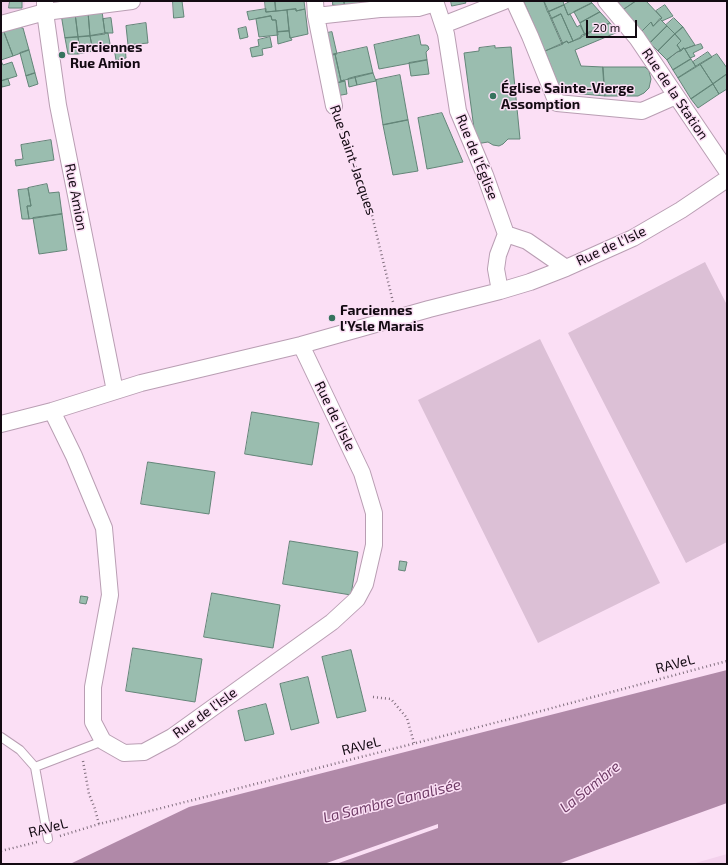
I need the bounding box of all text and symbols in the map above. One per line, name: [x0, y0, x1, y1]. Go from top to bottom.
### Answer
scale bar: [588, 12, 639, 38]
text: 20 m: [593, 20, 620, 34]
place label: Farciennes Rue Amion: [70, 39, 142, 72]
street label: Rue de la Station: [638, 45, 712, 143]
marker: Farciennes Rue Amion: [57, 50, 67, 60]
place label: Église Sainte-Vierge Assomption: [501, 80, 634, 112]
marker: Église Sainte-Vierge Assomption: [488, 91, 498, 101]
street label: Rue Saint-Jacques: [326, 103, 380, 217]
street label: Rue de l'Église: [452, 112, 502, 202]
street label: Rue Amion: [61, 162, 91, 232]
street label: Rue de l'Isle: [573, 222, 649, 270]
place label: Farciennes l'Ysle Marais: [340, 302, 424, 334]
marker: Farciennes l'Ysle Marais: [327, 313, 337, 323]
street label: Rue de l'Isle: [311, 379, 359, 453]
street label: RAVeL: [654, 651, 696, 677]
street label: Rue de l'Isle: [170, 684, 240, 742]
street label: RAVeL: [340, 733, 382, 759]
water label: La Sambre: [556, 757, 624, 817]
water label: La Sambre Canalisée: [321, 775, 463, 827]
street label: RAVeL: [27, 815, 69, 841]

